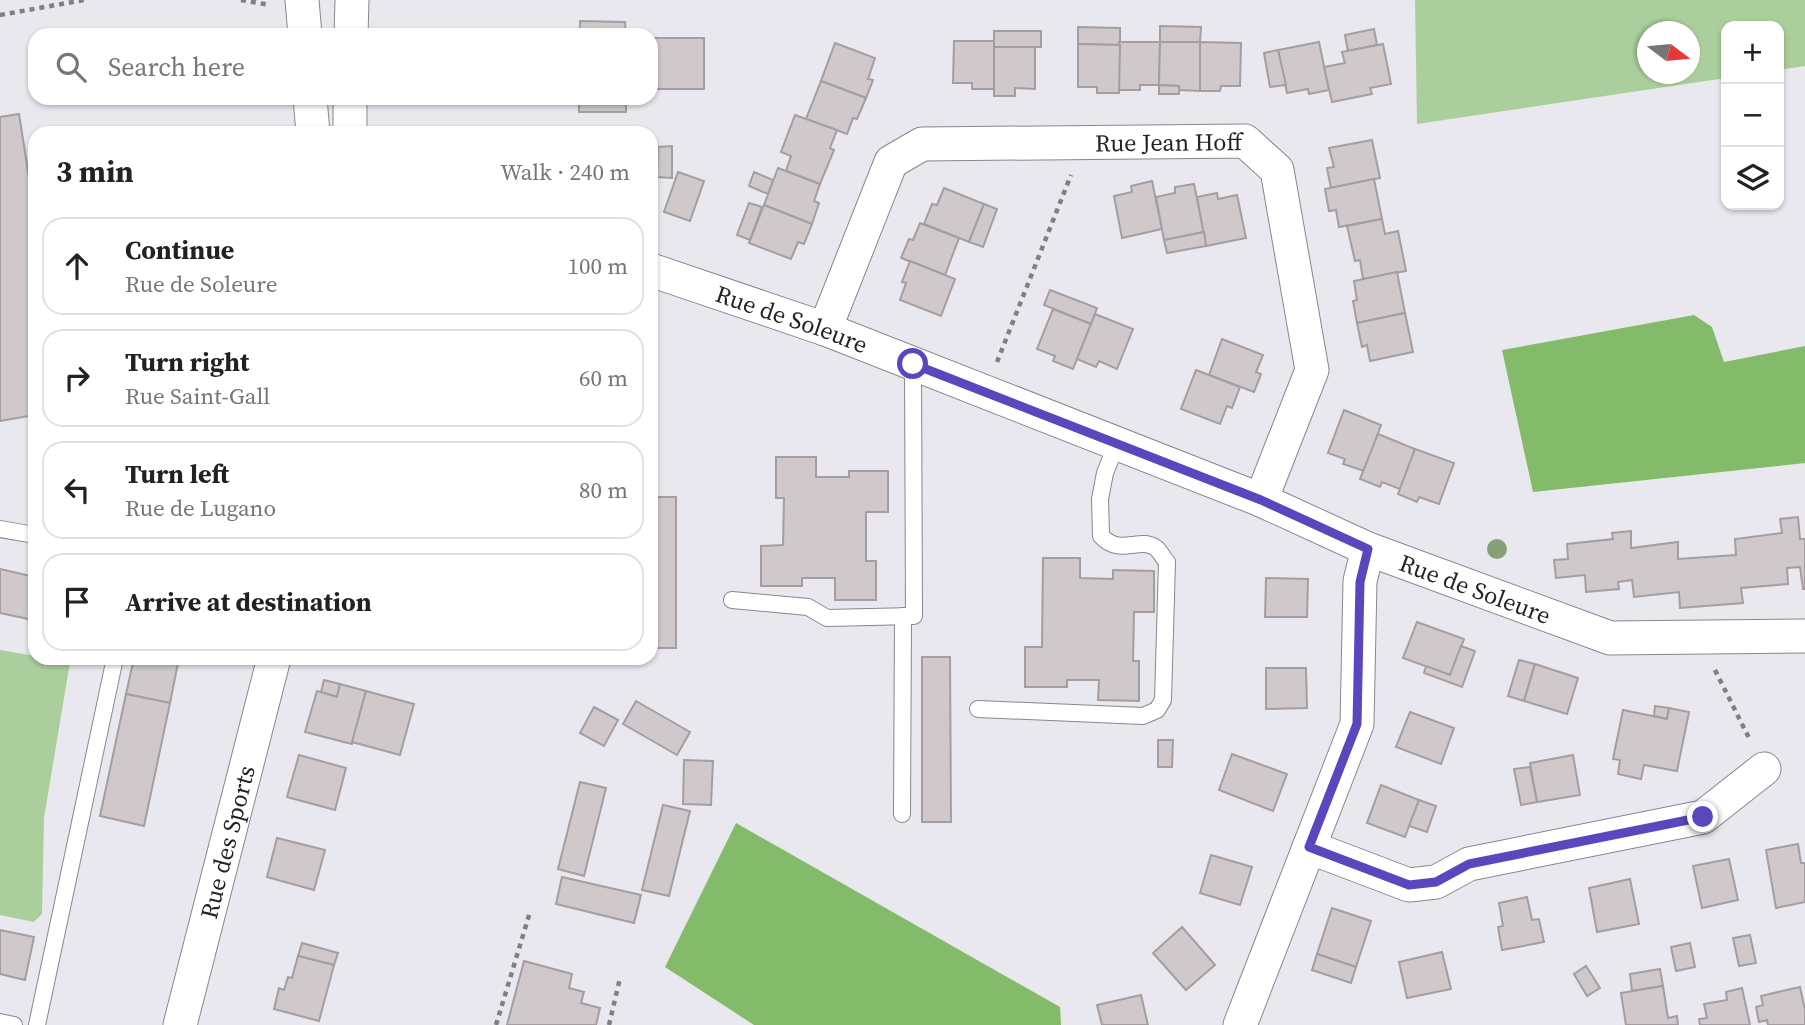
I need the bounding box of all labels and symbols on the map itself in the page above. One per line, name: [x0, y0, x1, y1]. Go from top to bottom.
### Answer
north arrow: [1637, 21, 1700, 84]
street label: Rue Jean Hoff: [1095, 125, 1245, 159]
street label: Rue de Soleure: [711, 277, 873, 361]
route start: [897, 348, 928, 379]
street label: Rue de Soleure: [1395, 545, 1556, 631]
street label: Rue des Sports: [191, 762, 262, 922]
route end: [1687, 801, 1718, 832]

